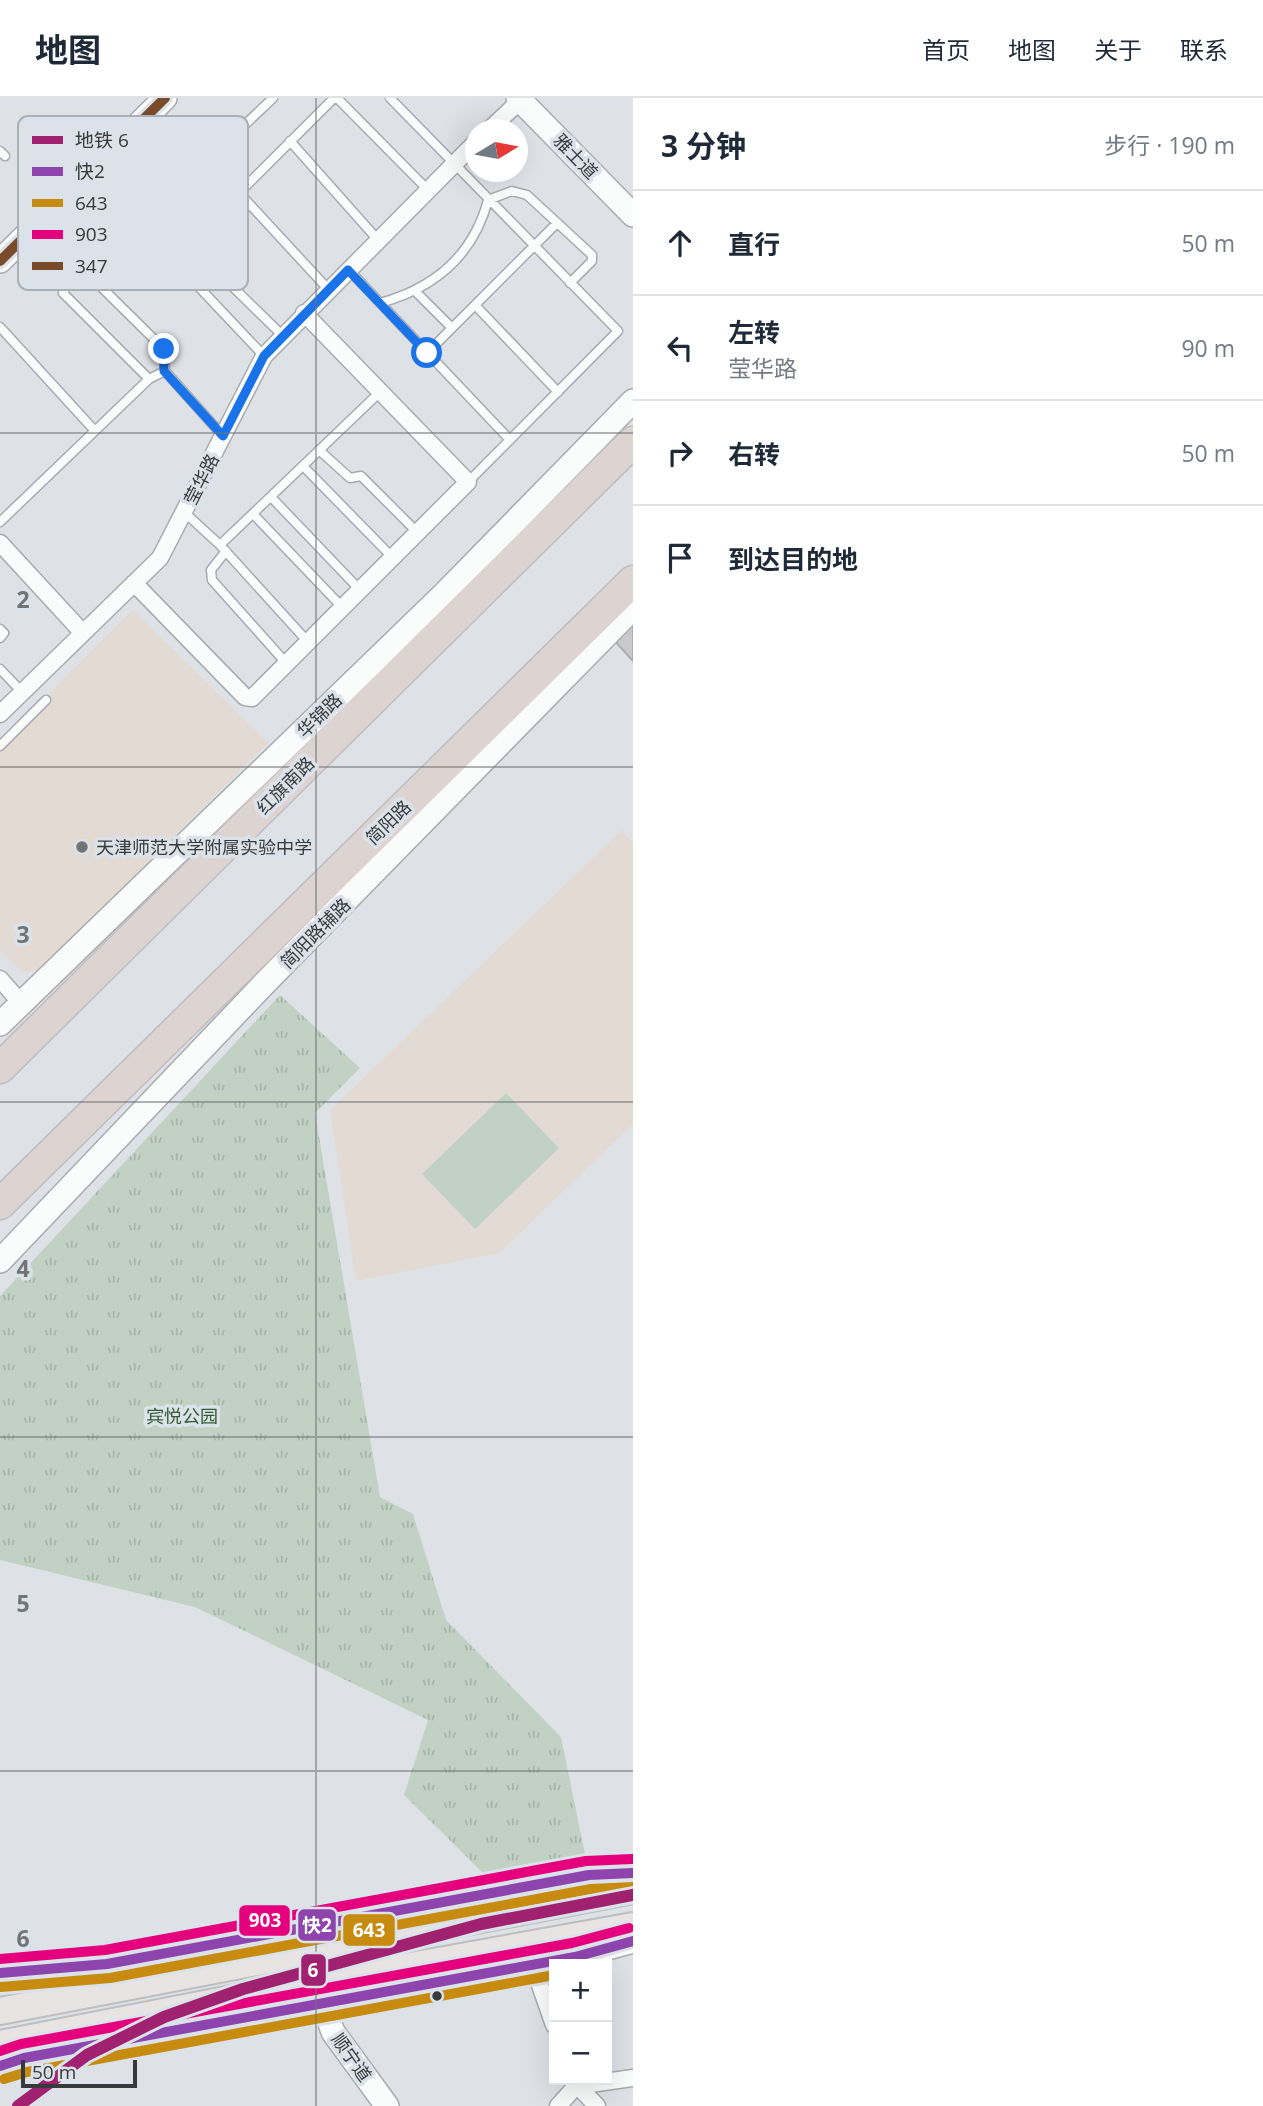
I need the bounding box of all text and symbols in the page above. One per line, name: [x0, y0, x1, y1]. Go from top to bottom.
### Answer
text: 地图: [35, 27, 101, 72]
text: 首页: [922, 33, 970, 66]
text: 地图: [1008, 33, 1056, 66]
text: 关于: [1094, 33, 1142, 66]
text: 联系: [1180, 33, 1228, 66]
legend: [18, 116, 248, 290]
north arrow: [465, 119, 528, 182]
text: 3 分钟: [661, 125, 746, 166]
text: 地铁 6: [75, 127, 129, 153]
street label: 雅士道: [549, 128, 603, 184]
text: 步行 · 190 m: [1104, 129, 1235, 161]
text: 快2: [75, 158, 105, 184]
text: 643: [75, 190, 108, 216]
text: 903: [75, 221, 108, 247]
icon: ahead: [661, 224, 699, 262]
text: 直行: [728, 226, 780, 262]
text: 50 m: [1181, 227, 1235, 259]
text: 347: [75, 253, 108, 279]
text: 左转: [728, 314, 780, 350]
icon: left: [661, 329, 699, 367]
text: 90 m: [1181, 332, 1235, 364]
route end: [148, 333, 179, 364]
route start: [411, 337, 442, 368]
text: 莹华路: [728, 352, 797, 384]
icon: right: [661, 434, 699, 472]
text: 右转: [728, 436, 780, 472]
text: 50 m: [1181, 437, 1235, 469]
street label: 莹华路: [178, 449, 224, 509]
icon: arrive: [661, 539, 699, 577]
text: 到达目的地: [728, 541, 858, 577]
text: 2: [16, 583, 30, 615]
street label: 华锦路: [291, 688, 347, 742]
street label: 红旗南路: [251, 751, 319, 819]
street label: 简阳路: [360, 795, 416, 849]
place label: 天津师范大学附属实验中学: [96, 835, 312, 859]
marker: 天津师范大学附属实验中学: [74, 839, 90, 855]
street label: 简阳路辅路: [275, 893, 355, 973]
text: 3: [16, 918, 30, 950]
text: 4: [16, 1252, 30, 1284]
park label: 宾悦公园: [146, 1404, 218, 1428]
text: 5: [16, 1587, 30, 1619]
line badge: 903: [238, 1904, 291, 1937]
text: 903: [249, 1907, 281, 1933]
line badge: 快2: [297, 1908, 337, 1942]
text: 快2: [302, 1912, 332, 1938]
line badge: 643: [342, 1913, 396, 1947]
text: 643: [353, 1917, 385, 1943]
text: 6: [16, 1922, 30, 1954]
line badge: 6: [300, 1953, 327, 1987]
text: 6: [308, 1957, 319, 1983]
map controls: [549, 1959, 612, 2085]
button: +: [549, 1959, 612, 2022]
unlabelled marker: [430, 1989, 444, 2003]
button: −: [549, 2022, 612, 2085]
street label: 顺宁道: [327, 2028, 377, 2086]
scale bar: [21, 2057, 136, 2089]
text: 50 m: [32, 2059, 76, 2085]

